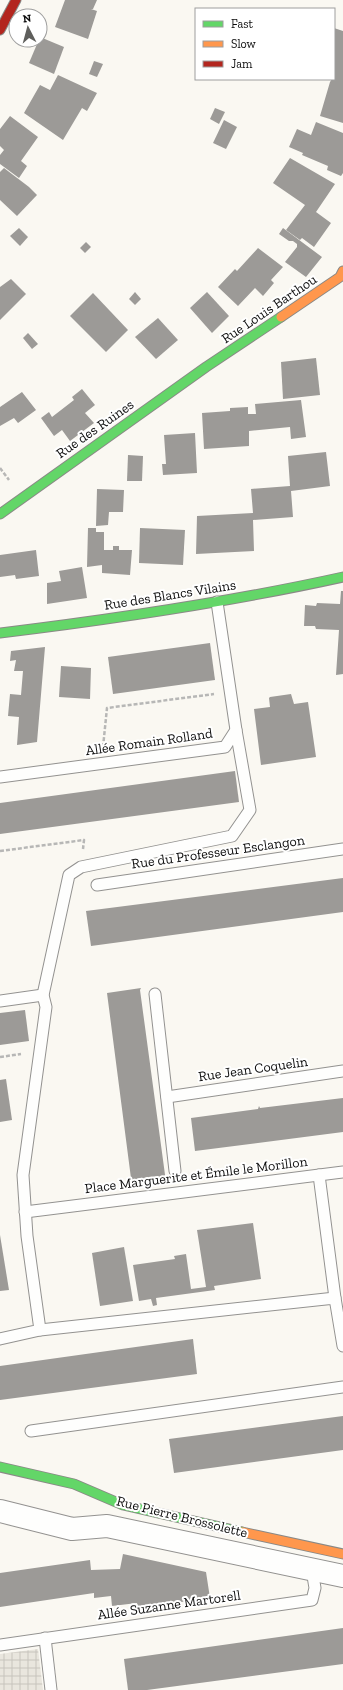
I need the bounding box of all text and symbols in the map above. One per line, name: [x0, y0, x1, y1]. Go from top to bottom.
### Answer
north arrow: [8, 8, 48, 48]
legend: [195, 8, 335, 80]
text: N: [22, 12, 32, 25]
text: Fast: [231, 17, 254, 31]
text: Slow: [231, 37, 257, 51]
text: Jam: [231, 57, 253, 71]
street label: Rue Louis Barthou: [218, 271, 320, 347]
street label: Rue des Ruines: [53, 396, 137, 462]
street label: Rue des Blancs Vilains: [103, 576, 237, 614]
street label: Allée Romain Rolland: [84, 725, 214, 759]
street label: Rue du Professeur Esclangon: [130, 831, 306, 873]
street label: Rue Jean Coquelin: [197, 1053, 309, 1085]
street label: Place Marguerite et Émile le Morillon: [84, 1153, 308, 1197]
street label: Rue Pierre Brossolette: [115, 1492, 250, 1542]
street label: Allée Suzanne Martorell: [96, 1586, 242, 1623]

